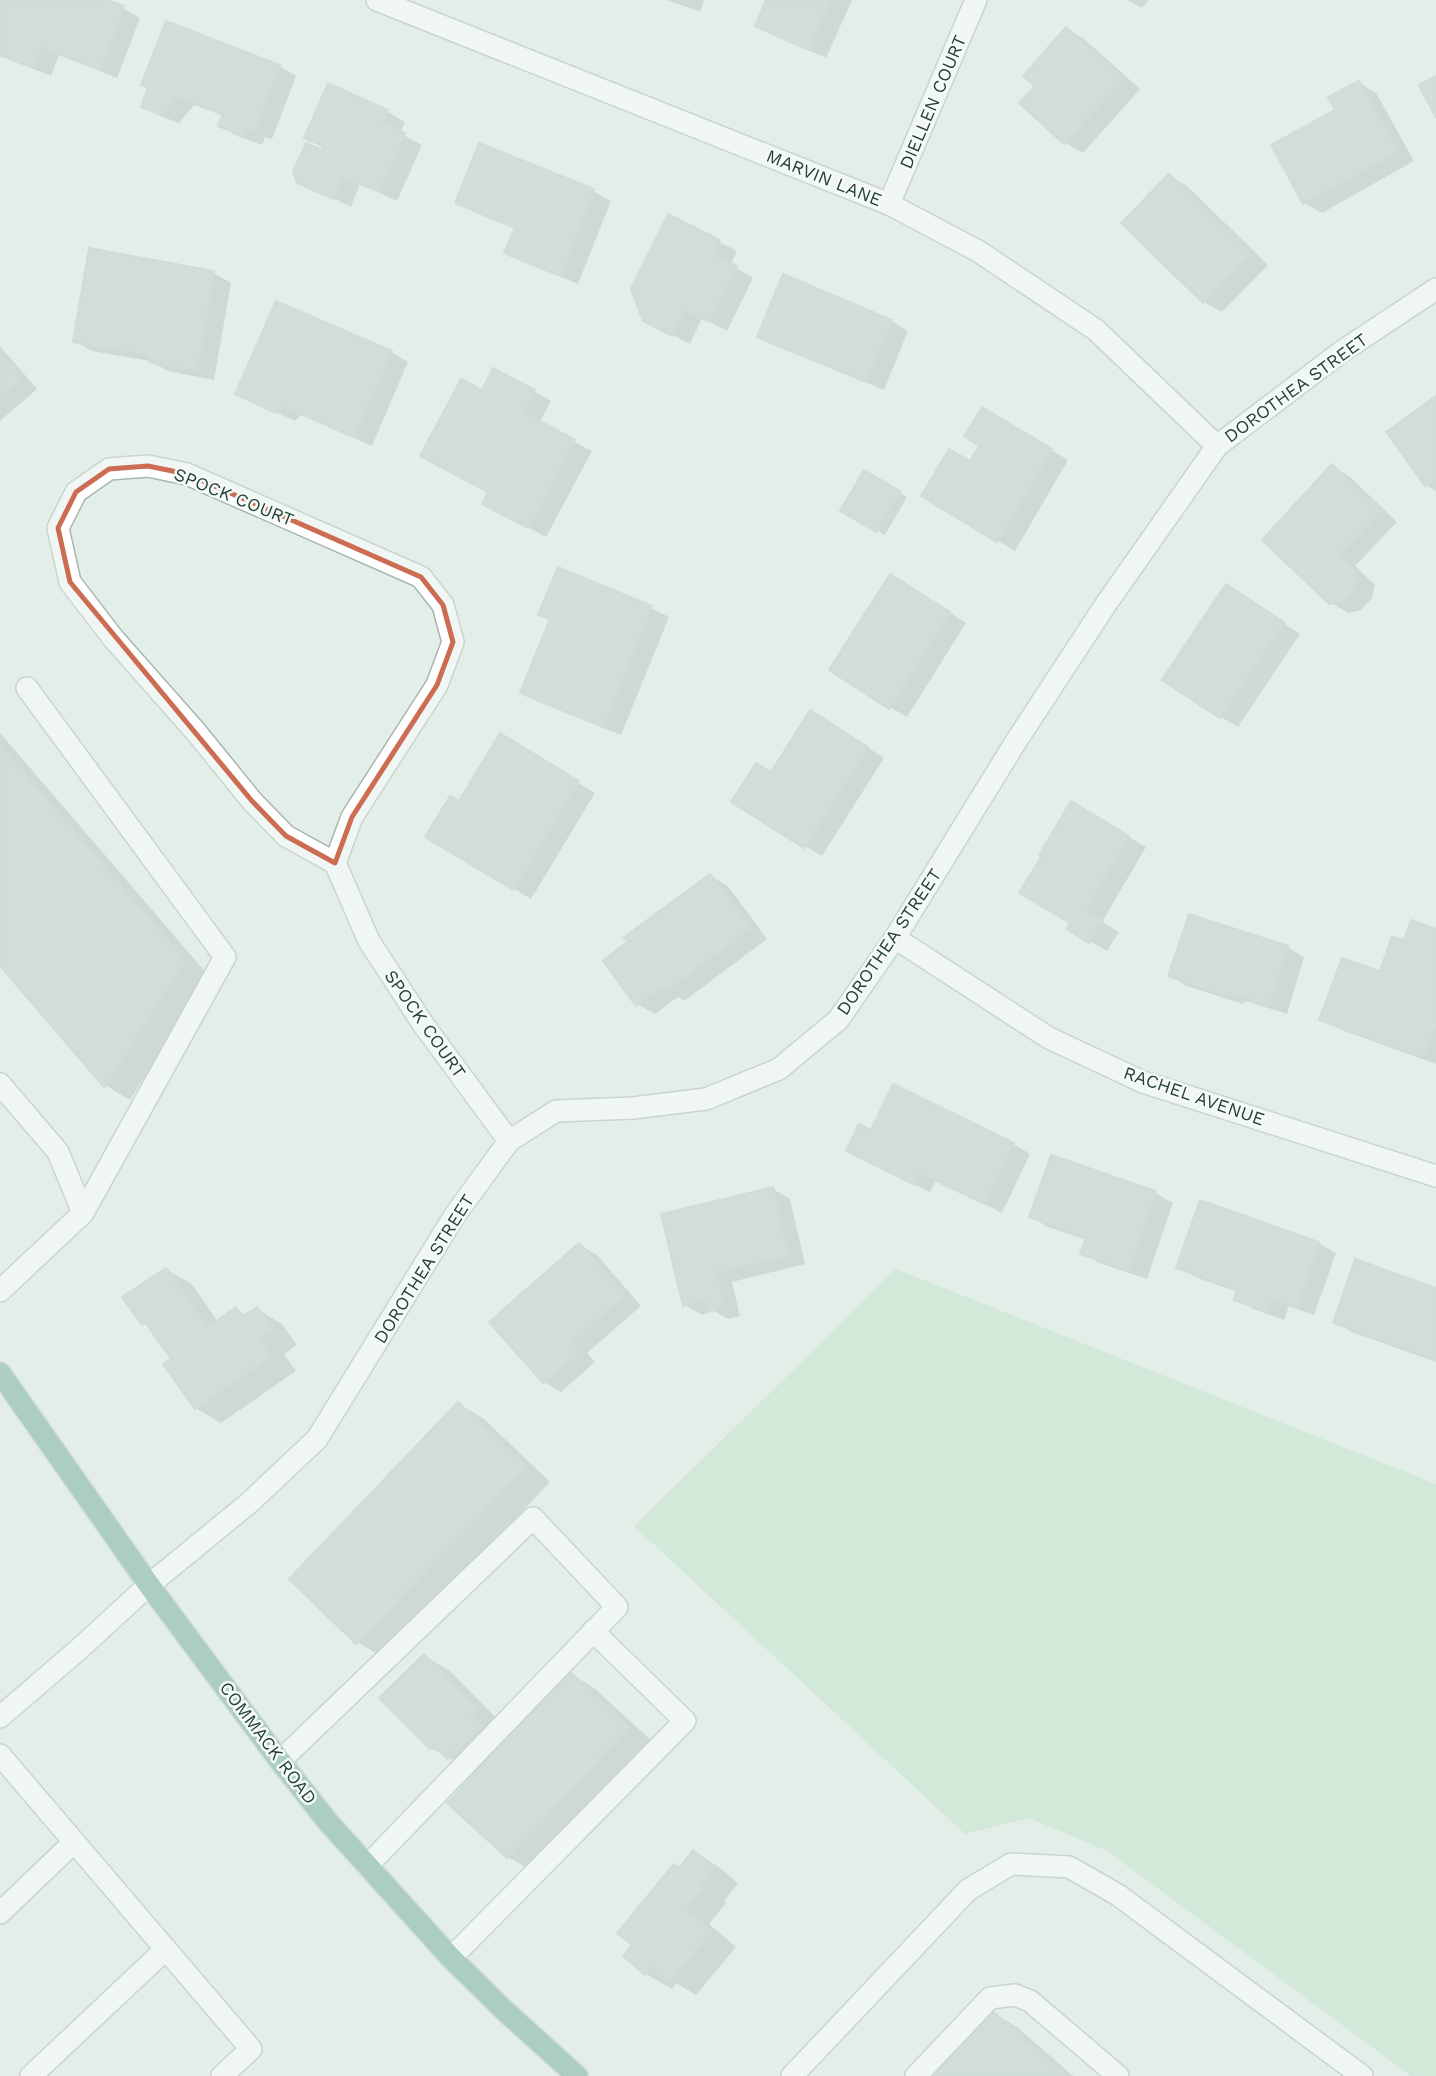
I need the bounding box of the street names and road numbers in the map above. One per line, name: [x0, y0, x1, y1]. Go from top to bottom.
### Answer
street label: DIELLEN COURT: [895, 32, 970, 172]
street label: MARVIN LANE: [763, 145, 885, 210]
street label: DOROTHEA STREET: [1220, 329, 1372, 447]
street label: SPOCK COURT: [171, 463, 297, 530]
street label: DOROTHEA STREET: [832, 864, 945, 1019]
street label: SPOCK COURT: [380, 966, 471, 1082]
street label: RACHEL AVENUE: [1121, 1062, 1267, 1129]
street label: DOROTHEA STREET: [369, 1190, 478, 1347]
street label: COMMACK ROAD: [216, 1677, 321, 1808]

